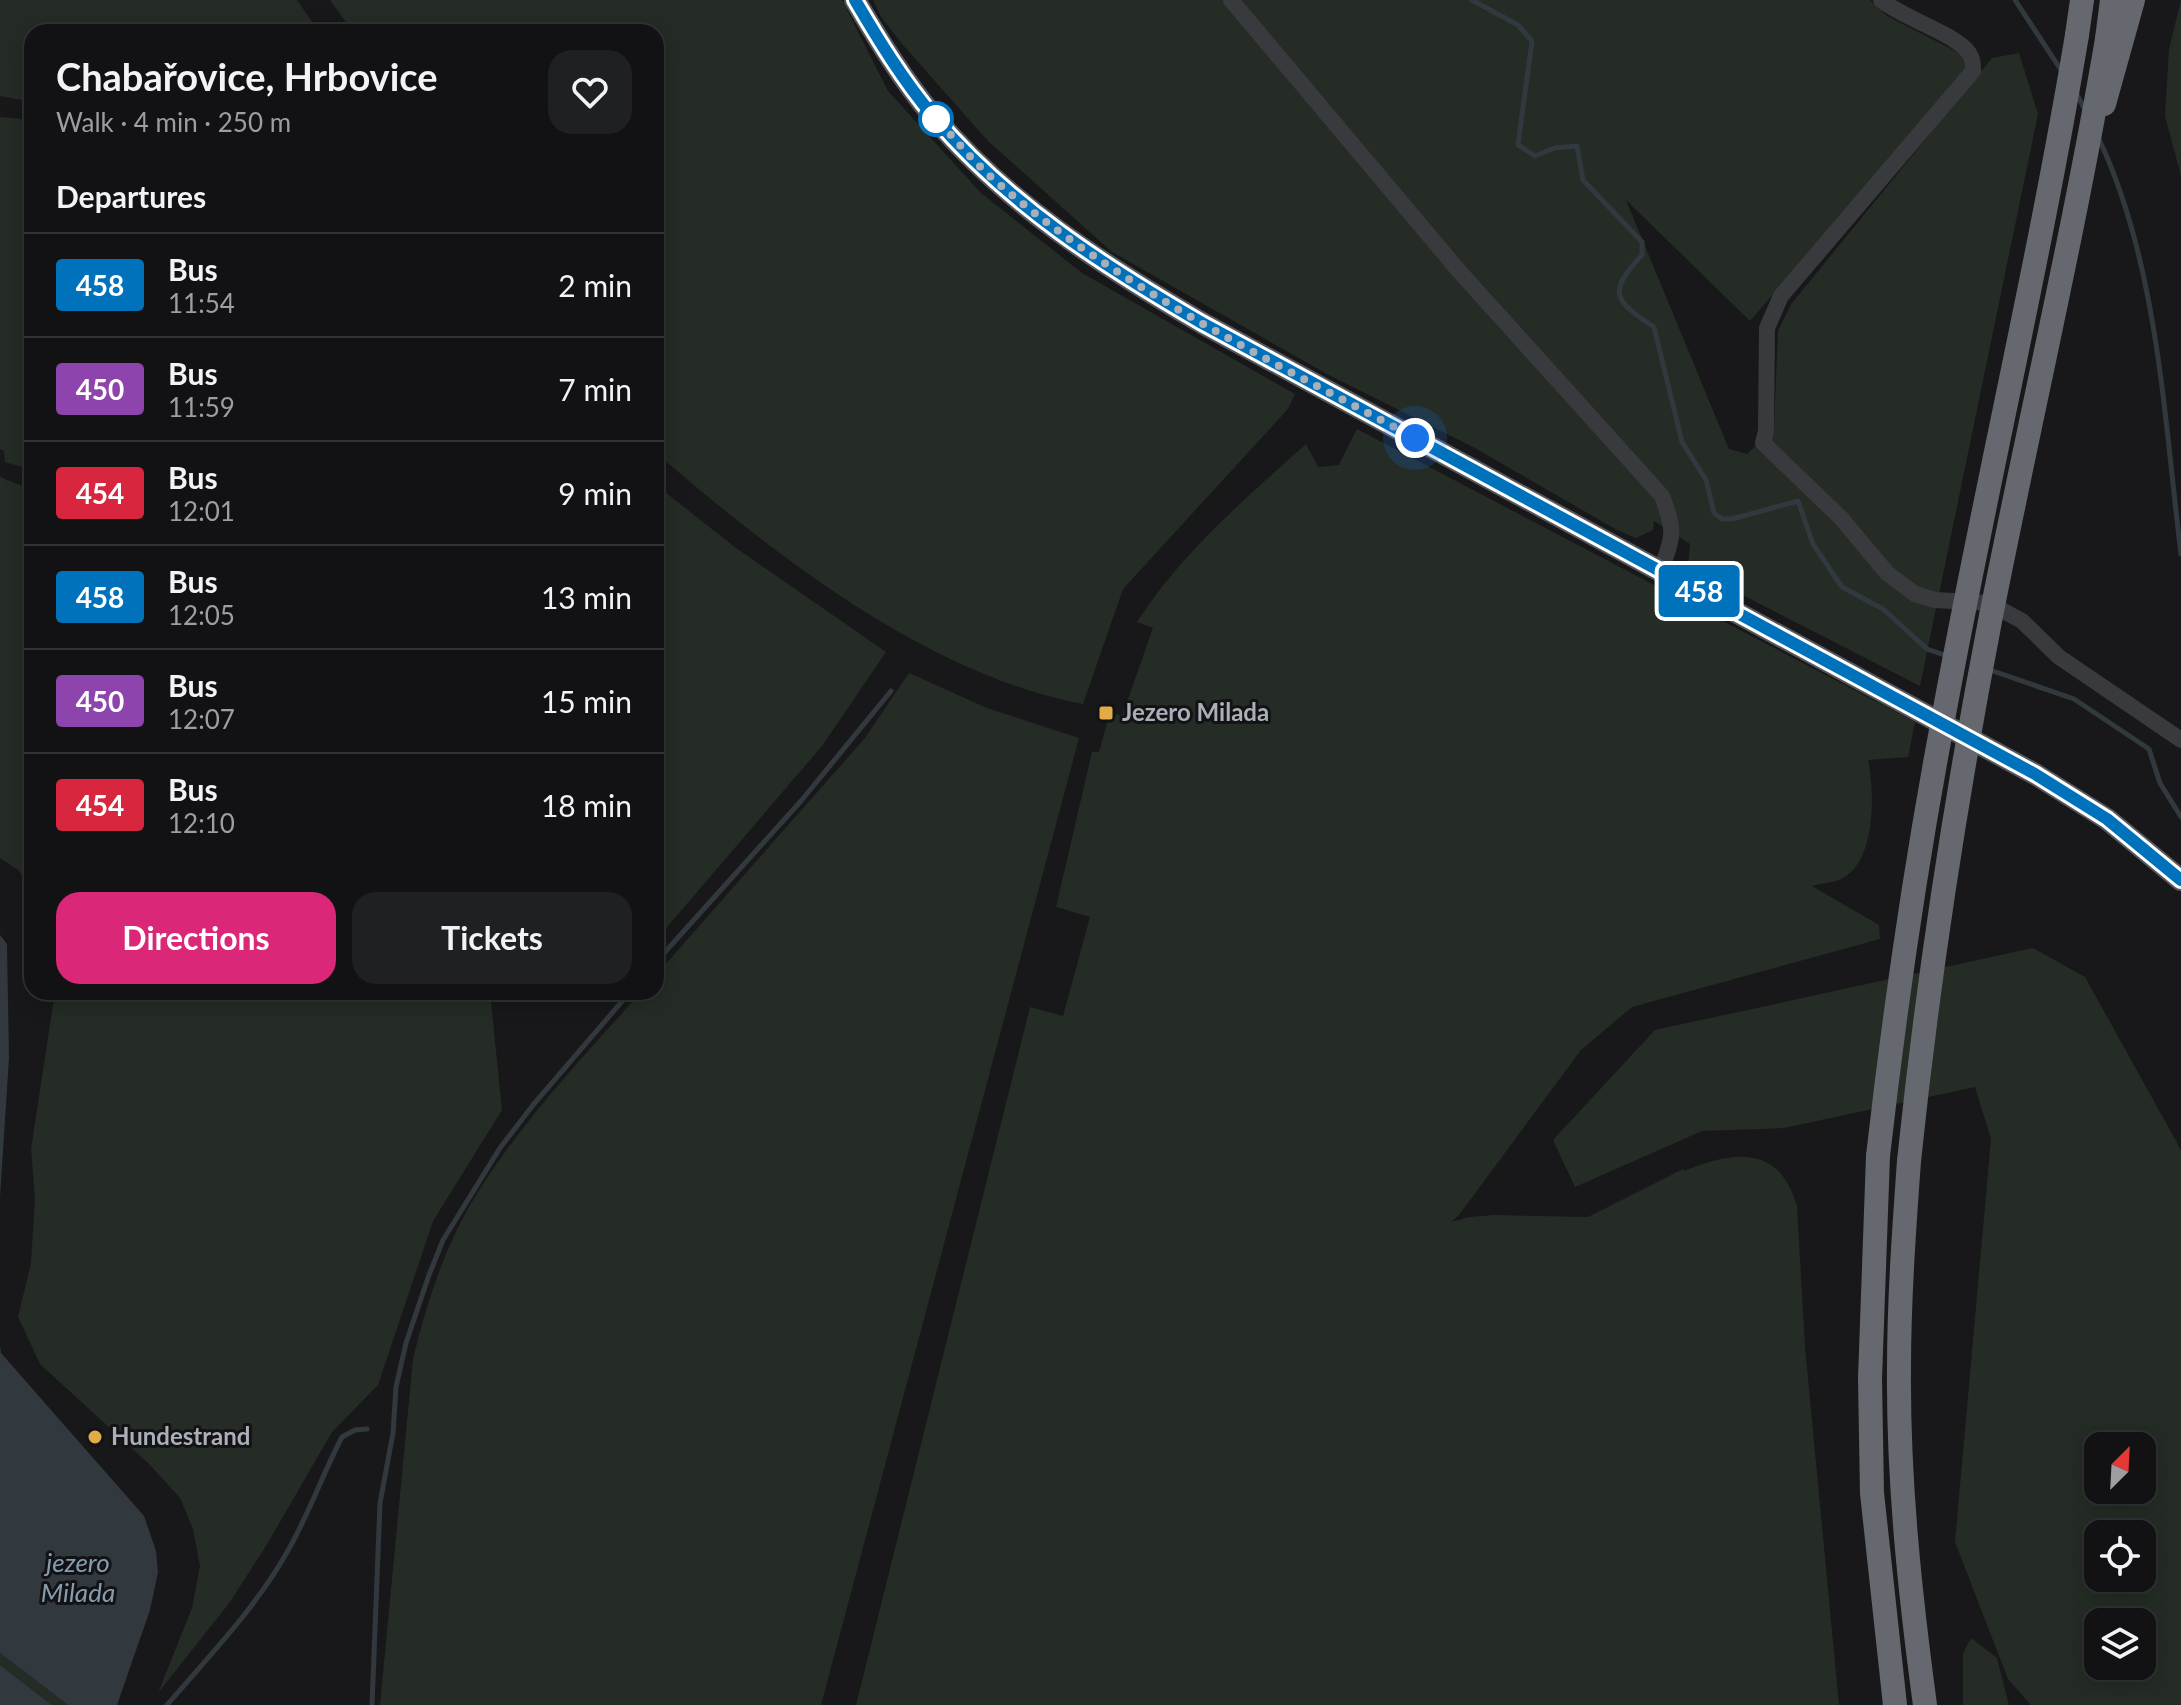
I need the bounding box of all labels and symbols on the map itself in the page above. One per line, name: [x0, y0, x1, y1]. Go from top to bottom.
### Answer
unlabelled marker: [919, 102, 953, 136]
your location: [1395, 418, 1435, 458]
line badge: 458: [1653, 565, 1745, 617]
place label: Jezero Milada: [1122, 697, 1269, 726]
marker: Jezero Milada: [1097, 704, 1115, 722]
place label: Hundestrand: [111, 1421, 250, 1450]
marker: Hundestrand: [86, 1428, 104, 1446]
north arrow: [2084, 1432, 2156, 1504]
water label: jezero Milada: [41, 1546, 115, 1608]

